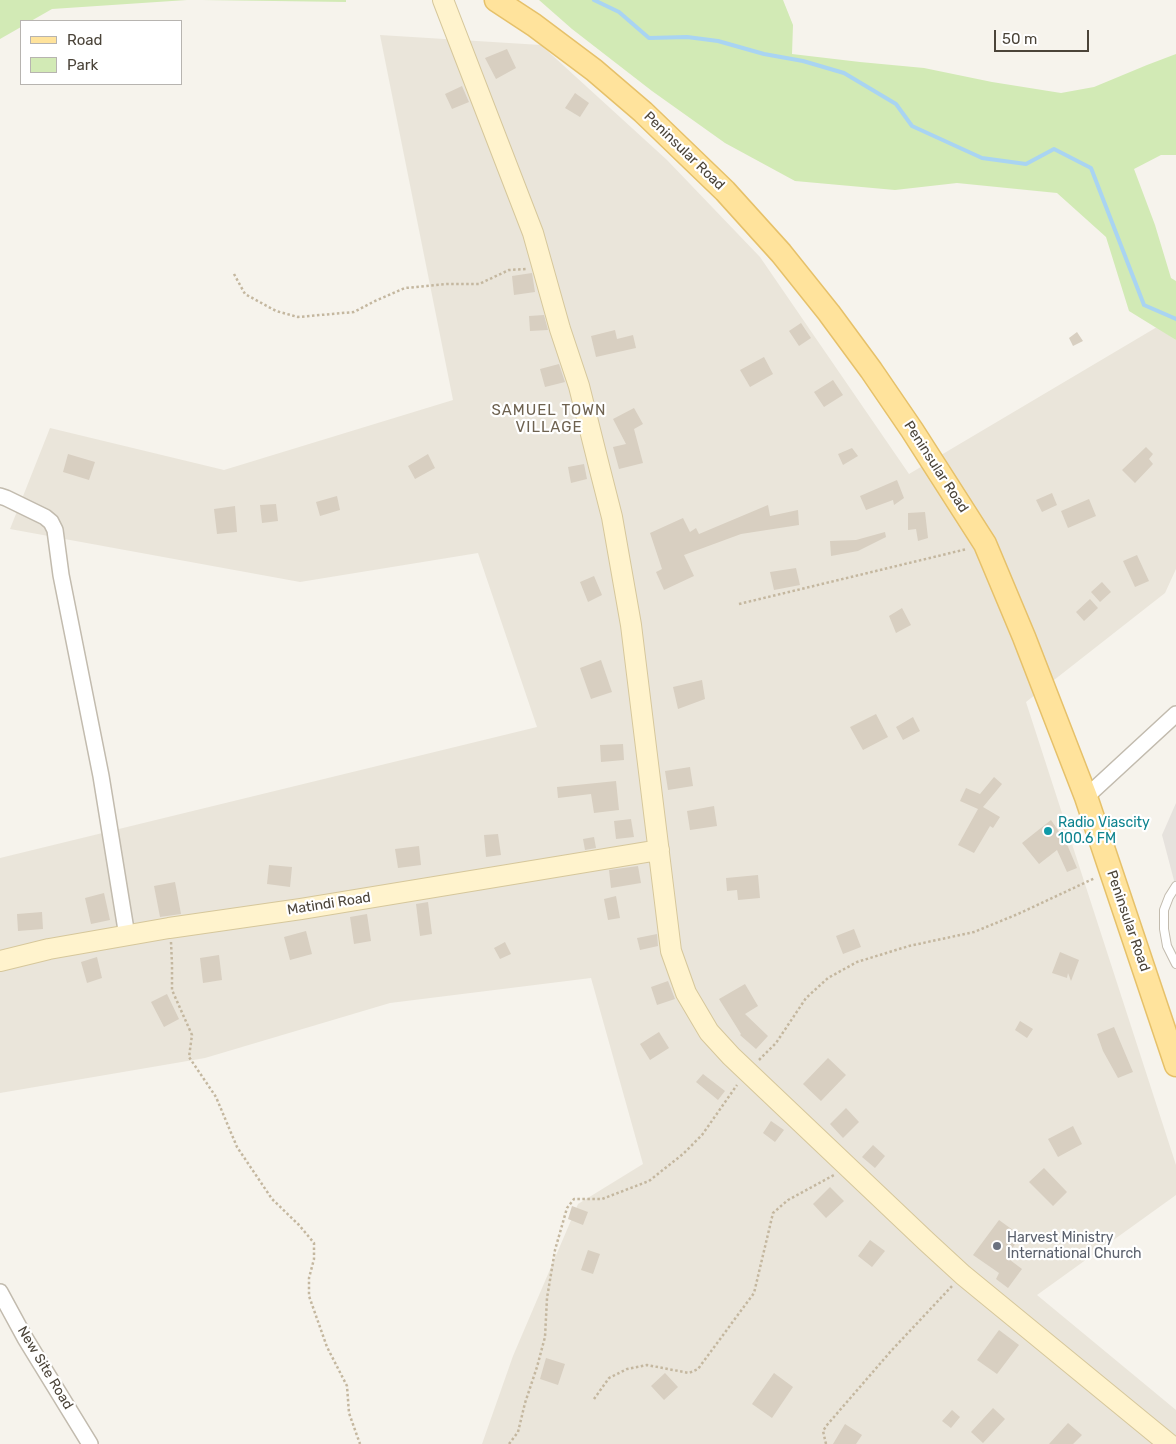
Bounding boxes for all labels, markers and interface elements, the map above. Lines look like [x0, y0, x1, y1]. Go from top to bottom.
legend [20, 20, 182, 85]
scale bar [996, 20, 1091, 52]
text: 50 m [1002, 30, 1037, 48]
text: Road [67, 31, 103, 49]
text: Park [67, 56, 98, 74]
street label: Peninsular Road [640, 108, 728, 194]
district label: SAMUEL TOWN VILLAGE [490, 402, 608, 437]
street label: Peninsular Road [900, 418, 972, 516]
place label: Radio Viascity 100.6 FM [1058, 815, 1150, 848]
marker: Radio Viascity 100.6 FM [1042, 825, 1054, 837]
street label: Peninsular Road [1103, 868, 1153, 974]
street label: Matindi Road [286, 889, 372, 919]
place label: Harvest Ministry International Church [1007, 1230, 1142, 1262]
marker: Harvest Ministry International Church [991, 1240, 1003, 1252]
street label: New Site Road [14, 1323, 76, 1413]

